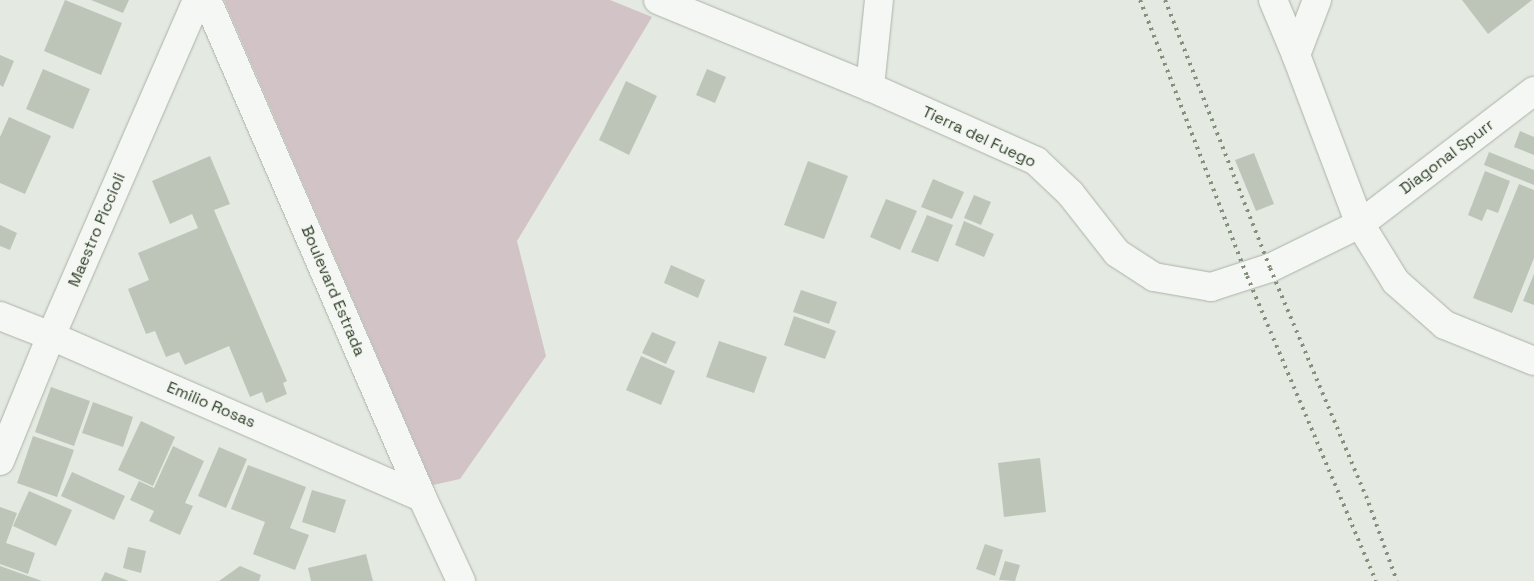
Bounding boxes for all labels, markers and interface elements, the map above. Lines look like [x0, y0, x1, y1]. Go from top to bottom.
street label: Tierra del Fuego [919, 102, 1039, 172]
street label: Diagonal Spurr [1396, 115, 1498, 199]
street label: Maestro Piccioli [64, 170, 130, 290]
street label: Boulevard Estrada [297, 223, 369, 359]
street label: Emilio Rosas [164, 378, 258, 432]

